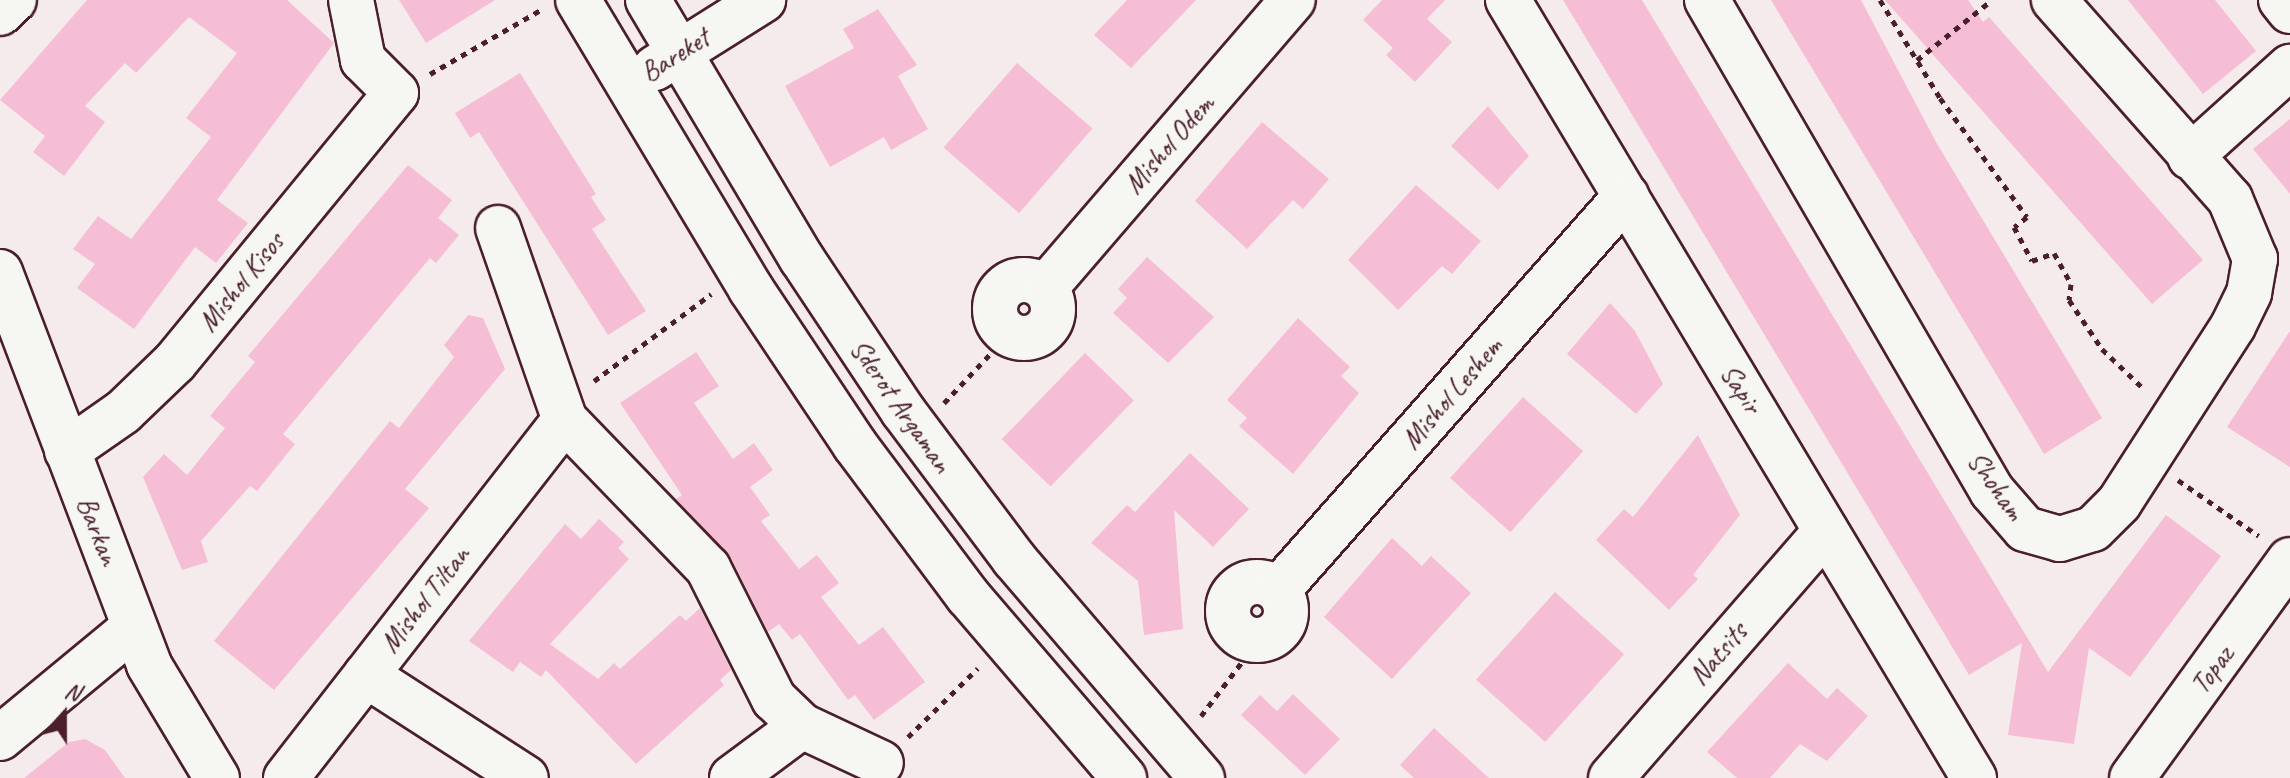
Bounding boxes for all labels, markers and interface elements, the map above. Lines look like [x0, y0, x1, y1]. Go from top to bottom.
street label: Bareket [634, 21, 716, 89]
street label: Mishol Odem [1117, 88, 1221, 200]
street label: Mishol Kisos [191, 226, 291, 338]
street label: Mishol Leshem [1394, 330, 1510, 456]
street label: Sderot Argaman [843, 333, 959, 479]
street label: Sapir [1713, 358, 1769, 420]
street label: Shoham [1960, 445, 2032, 527]
street label: Barkan [70, 492, 126, 570]
street label: Mishol Tiltan [373, 539, 477, 659]
street label: Natsits [1682, 616, 1754, 692]
street label: Topaz [2183, 640, 2241, 700]
north arrow [24, 674, 104, 754]
text: N [61, 676, 84, 707]

